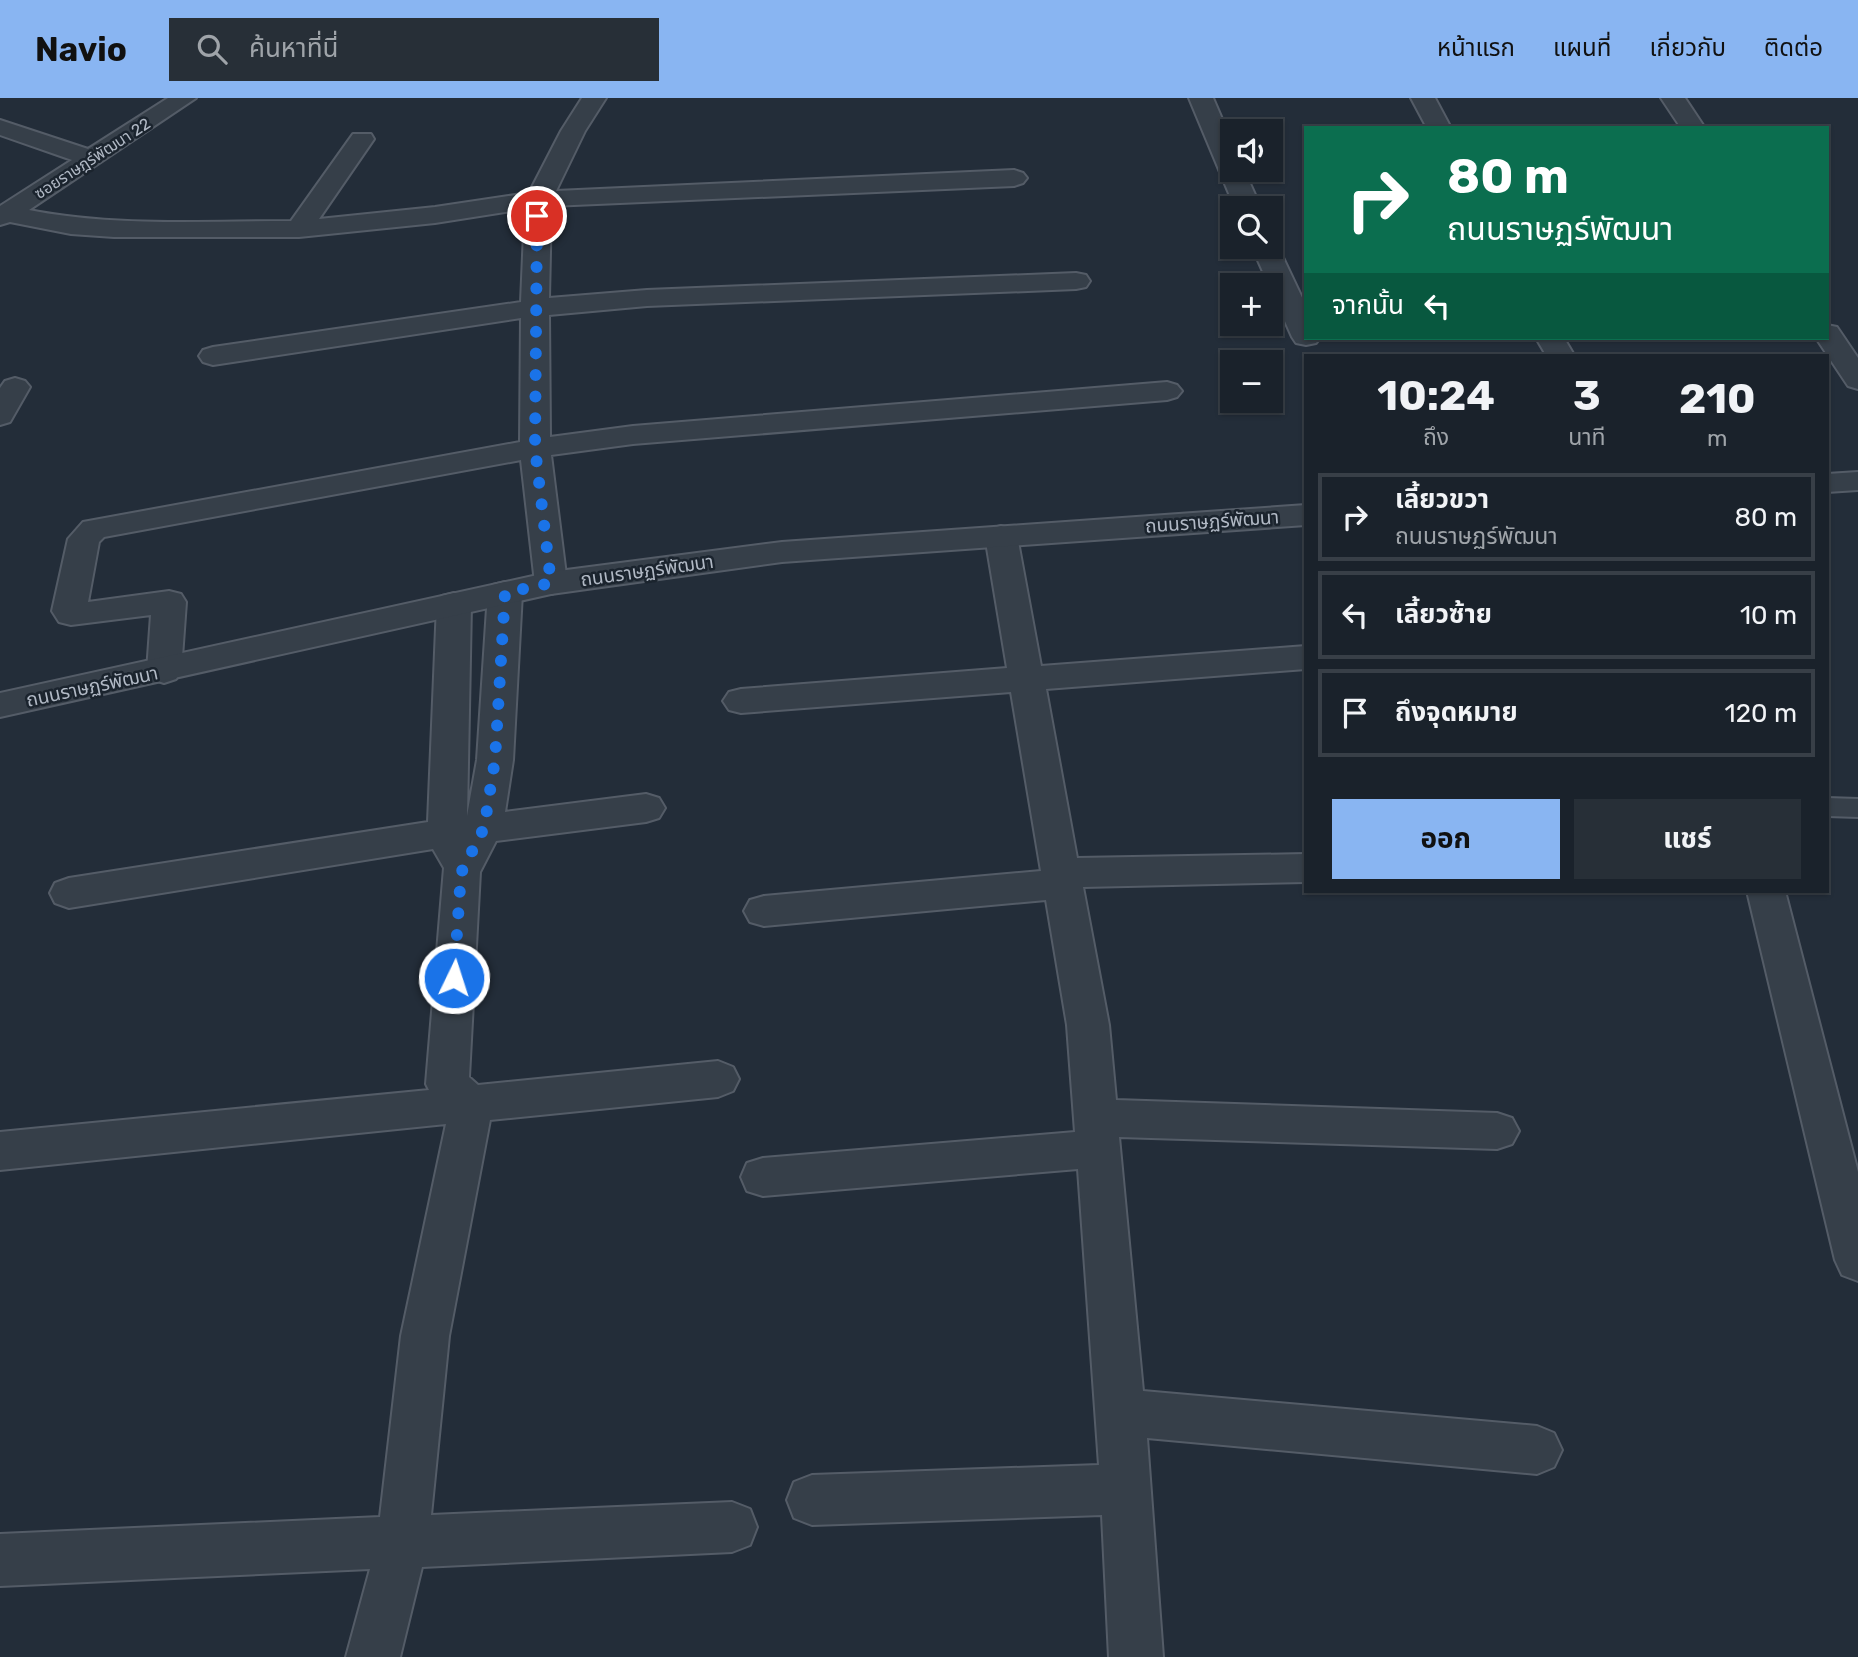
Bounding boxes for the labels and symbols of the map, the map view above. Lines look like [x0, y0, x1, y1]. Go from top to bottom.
street label: ซอยราษฎร์พัฒนา 22 [31, 114, 154, 203]
pin [507, 186, 567, 246]
street label: ถนนราษฏร์พัฒนา [1144, 505, 1280, 538]
street label: ถนนราษฏร์พัฒนา [579, 550, 715, 591]
street label: ถนนราษฏร์พัฒนา [24, 661, 160, 712]
position arrow [417, 941, 491, 1015]

